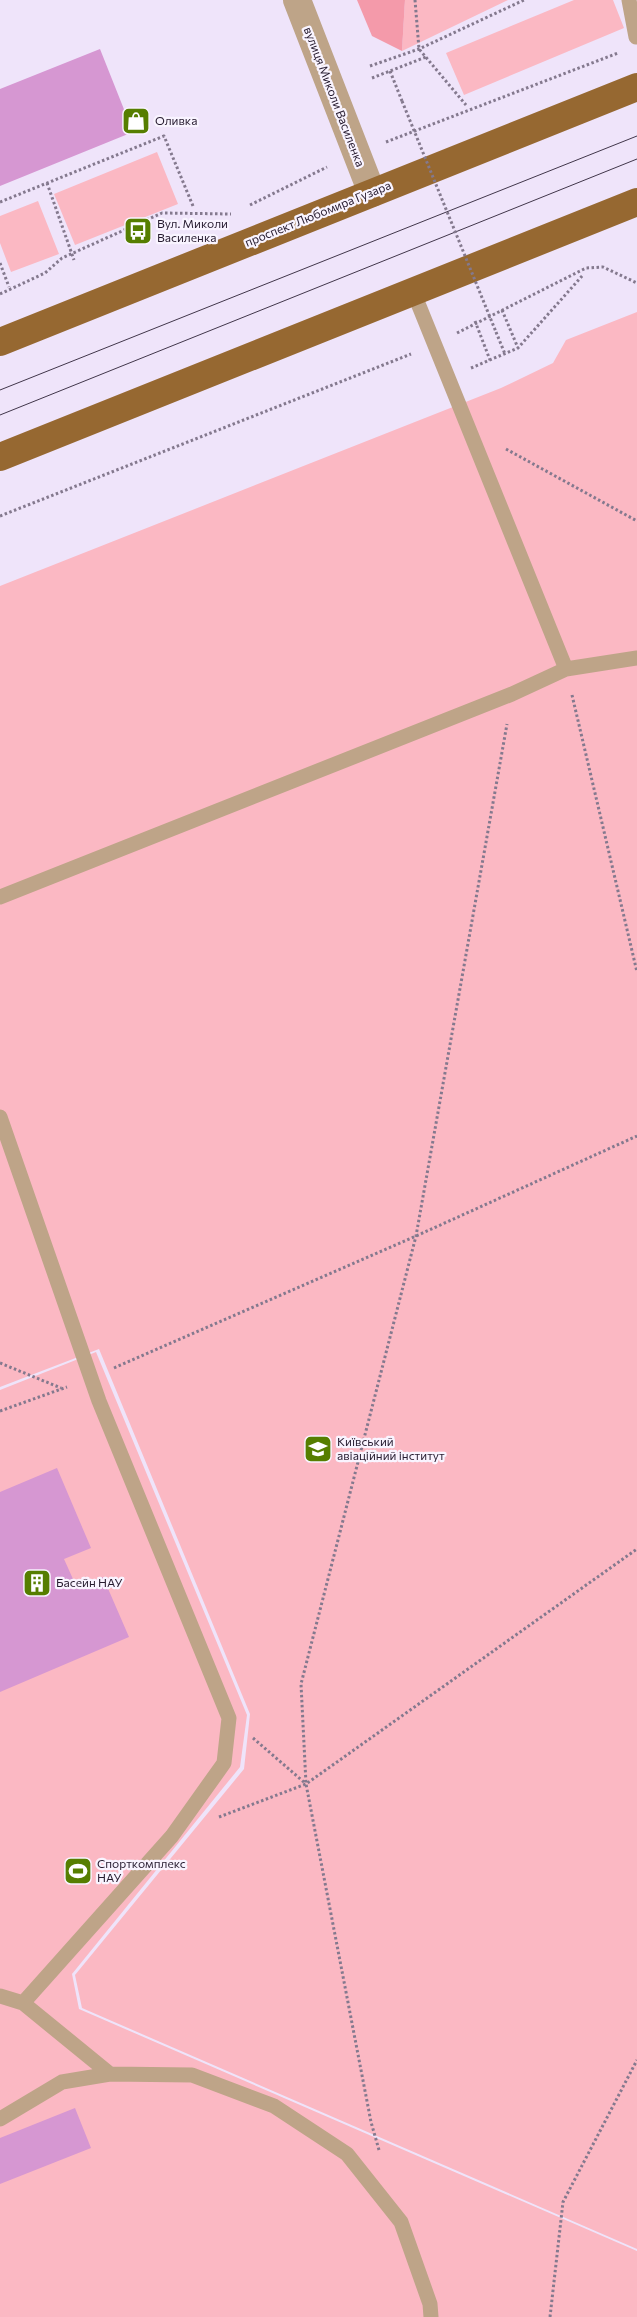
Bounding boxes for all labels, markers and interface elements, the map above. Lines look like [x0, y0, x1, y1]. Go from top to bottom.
street label: вулиця Миколи Василенка [302, 25, 368, 169]
shop icon: Оливка [121, 106, 151, 136]
place label: Оливка [155, 113, 197, 127]
street label: проспект Любомира Гузара [243, 177, 393, 249]
bus stop icon: Вул. Миколи Василенка [123, 216, 153, 246]
place label: Вул. Миколи Василенка [157, 216, 228, 244]
school or university icon: Київський авіаційний інститут [303, 1434, 333, 1464]
place label: Київський авіаційний інститут [337, 1434, 445, 1462]
building icon: Басейн НАУ [22, 1568, 52, 1598]
place label: Басейн НАУ [56, 1575, 123, 1589]
sports icon: Спорткомплекс НАУ [63, 1856, 93, 1886]
place label: Спорткомплекс НАУ [97, 1856, 186, 1884]

